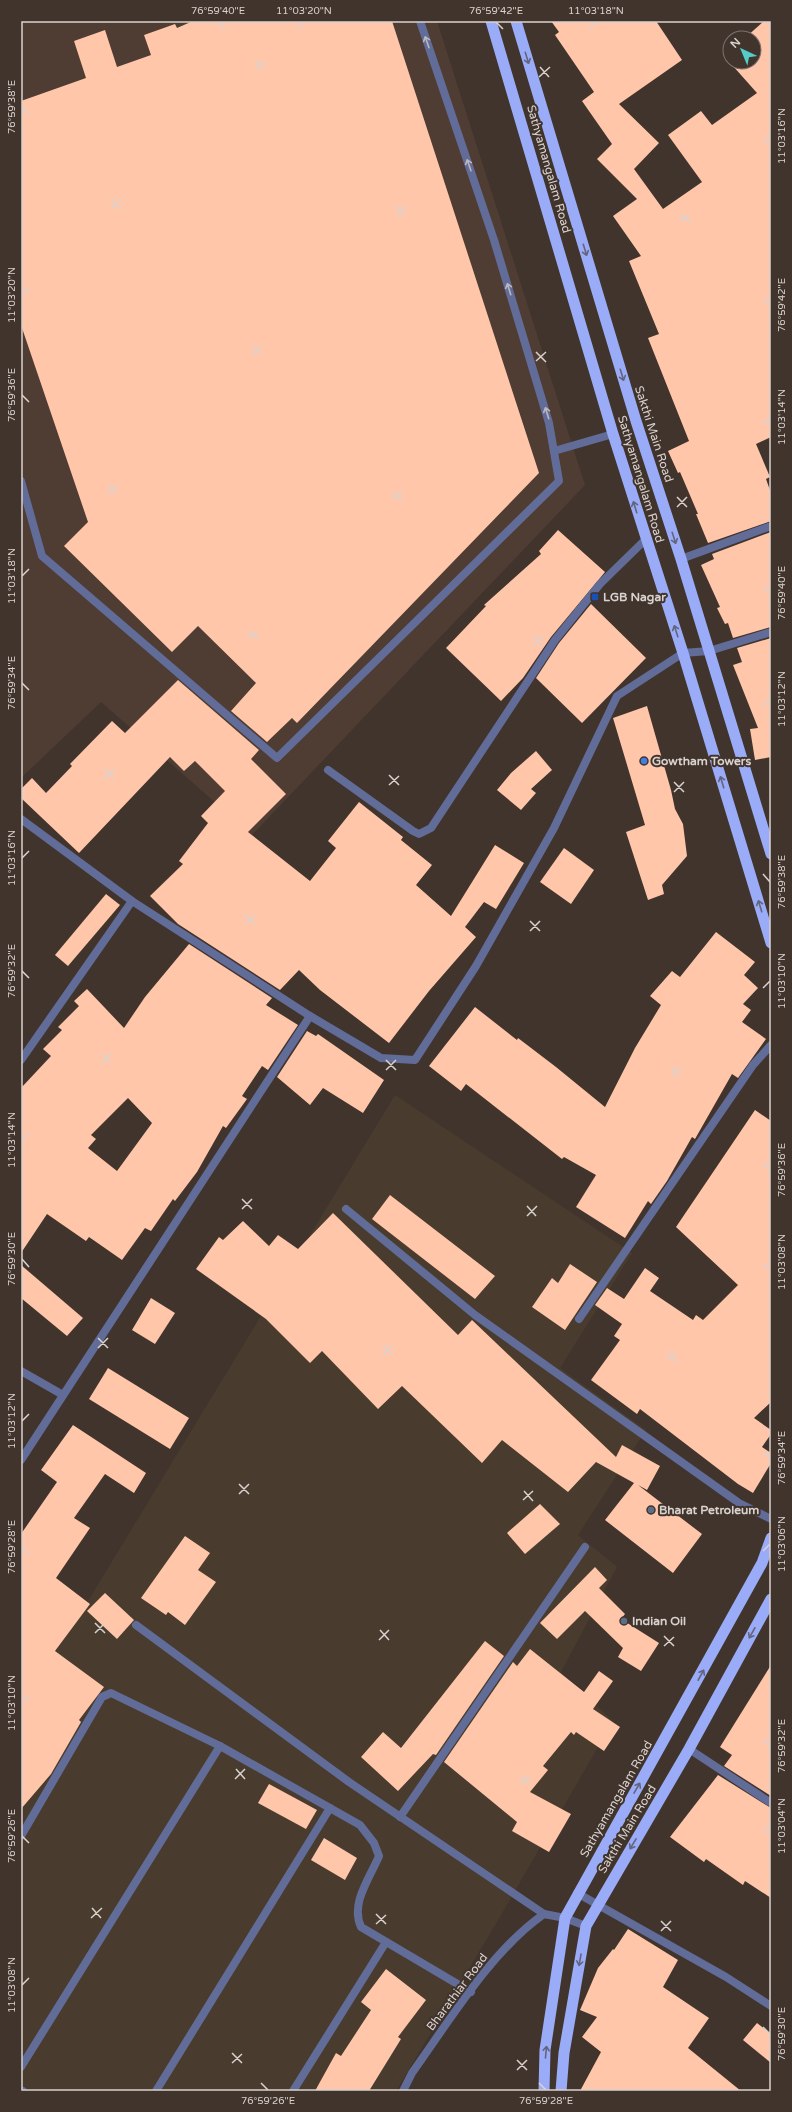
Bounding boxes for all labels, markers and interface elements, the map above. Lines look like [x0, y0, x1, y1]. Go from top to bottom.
text: 76°59'40"E [191, 5, 245, 17]
text: 11°03'20"N [276, 5, 332, 17]
text: 76°59'42"E [469, 5, 523, 17]
text: 11°03'18"N [568, 5, 624, 17]
north arrow [722, 30, 762, 70]
text: N [728, 35, 743, 51]
one-way arrow [423, 36, 430, 49]
one-way arrow [524, 52, 531, 65]
text: 76°59'38"E [6, 80, 18, 134]
street label: Sathyamangalam Road [524, 103, 574, 235]
text: 11°03'16"N [776, 108, 788, 164]
one-way arrow [465, 159, 472, 172]
one-way arrow [582, 243, 589, 256]
text: 11°03'20"N [6, 267, 18, 323]
text: 76°59'42"E [776, 278, 788, 332]
one-way arrow [505, 283, 512, 296]
text: 76°59'36"E [6, 368, 18, 422]
one-way arrow [619, 368, 626, 381]
street label: Sakthi Main Road [632, 384, 676, 484]
text: 11°03'14"N [776, 389, 788, 445]
one-way arrow [543, 407, 550, 420]
street label: Sathyamangalam Road [615, 414, 667, 544]
one-way arrow [631, 501, 638, 514]
one-way arrow [671, 532, 678, 545]
text: 11°03'18"N [6, 548, 18, 604]
text: 76°59'40"E [776, 566, 788, 620]
place label: LGB Nagar [603, 590, 666, 605]
marker: LGB Nagar [590, 592, 600, 602]
one-way arrow [671, 625, 679, 637]
text: 76°59'34"E [6, 656, 18, 710]
text: 11°03'12"N [776, 671, 788, 727]
place label: Gowtham Towers [652, 754, 751, 768]
marker: Gowtham Towers [639, 756, 649, 766]
one-way arrow [718, 775, 725, 788]
text: 11°03'16"N [6, 830, 18, 886]
text: 76°59'38"E [776, 855, 788, 909]
one-way arrow [756, 900, 763, 913]
text: 76°59'32"E [6, 944, 18, 998]
text: 11°03'10"N [776, 953, 788, 1009]
text: 11°03'14"N [6, 1112, 18, 1168]
text: 76°59'36"E [776, 1143, 788, 1197]
text: 76°59'30"E [6, 1232, 18, 1286]
text: 11°03'08"N [776, 1234, 788, 1290]
text: 11°03'12"N [6, 1393, 18, 1449]
text: 76°59'34"E [776, 1431, 788, 1485]
place label: Bharat Petroleum [659, 1503, 759, 1517]
marker: Bharat Petroleum [646, 1505, 656, 1515]
text: 11°03'06"N [776, 1516, 788, 1572]
text: 76°59'28"E [6, 1520, 18, 1574]
place label: Indian Oil [632, 1614, 686, 1628]
marker: Indian Oil [619, 1616, 629, 1626]
one-way arrow [748, 1627, 756, 1639]
one-way arrow [697, 1669, 705, 1681]
text: 11°03'10"N [6, 1675, 18, 1731]
text: 76°59'32"E [776, 1719, 788, 1773]
street label: Sathyamangalam Road [577, 1738, 655, 1860]
street label: Sakthi Main Road [595, 1782, 659, 1876]
one-way arrow [634, 1782, 642, 1794]
text: 11°03'04"N [776, 1798, 788, 1854]
text: 76°59'26"E [6, 1809, 18, 1863]
one-way arrow [629, 1838, 637, 1850]
street label: Bharathiar Road [423, 1951, 491, 2033]
one-way arrow [575, 1953, 583, 1966]
text: 11°03'08"N [6, 1957, 18, 2013]
text: 76°59'30"E [776, 2007, 788, 2061]
one-way arrow [542, 2046, 549, 2059]
text: 76°59'26"E [241, 2095, 295, 2107]
text: 76°59'28"E [519, 2095, 573, 2107]

